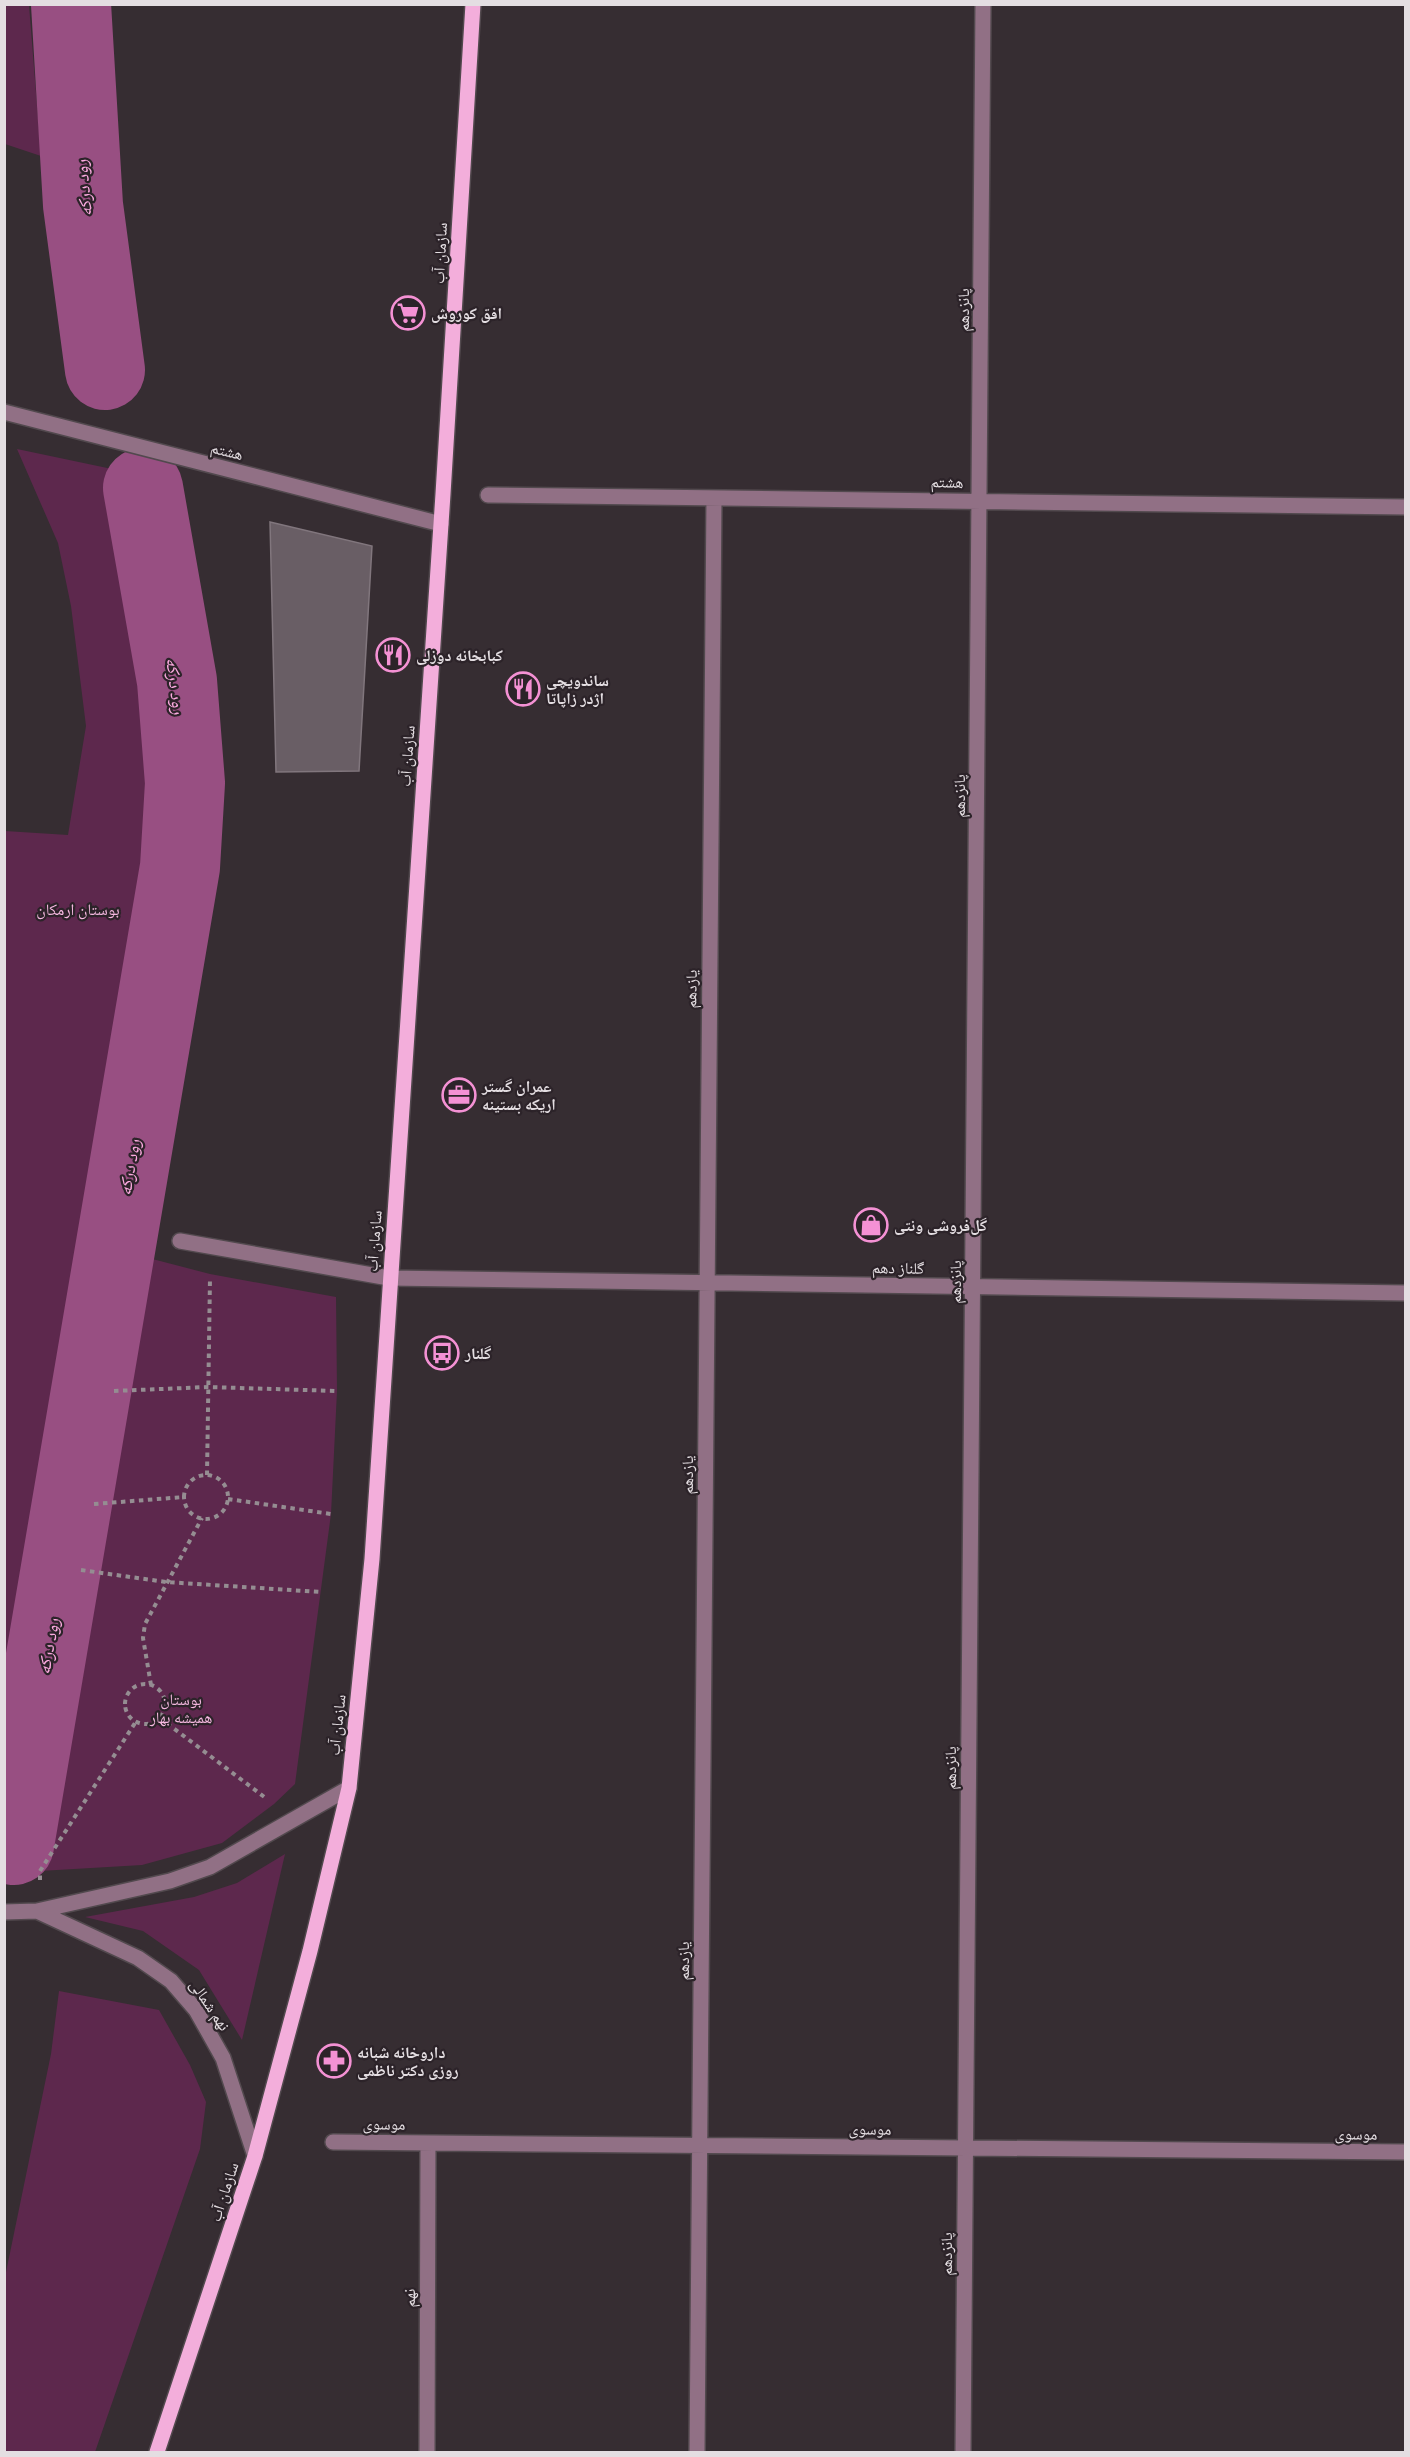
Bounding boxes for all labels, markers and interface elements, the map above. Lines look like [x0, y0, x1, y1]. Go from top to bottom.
water label: رود درکه [70, 159, 96, 217]
street label: سازمان آب [429, 222, 452, 284]
street label: پانزدهم [954, 288, 974, 332]
supermarket icon: افق کوروش [390, 295, 426, 331]
place label: افق کوروش [431, 304, 502, 323]
street label: هشتم [208, 438, 245, 465]
street label: هشتم [930, 472, 964, 493]
restaurant icon: کبابخانه دوزلی [375, 637, 411, 673]
place label: کبابخانه دوزلی [416, 646, 503, 665]
water label: رود درکه [162, 656, 190, 716]
restaurant icon: ساندویچی اژدر زاپاتا [505, 671, 541, 707]
place label: ساندویچی اژدر زاپاتا [546, 671, 609, 708]
street label: سازمان آب [395, 725, 420, 787]
street label: پانزدهم [950, 774, 970, 818]
park label: بوستان ارمکان [36, 900, 120, 920]
street label: یازدهم [681, 969, 702, 1009]
office icon: عمران گستر اریکه بستینه [441, 1077, 477, 1113]
place label: عمران گستر اریکه بستینه [481, 1077, 556, 1114]
water label: رود درکه [114, 1137, 144, 1197]
shop icon: گل‌فروشی ونتی [853, 1207, 889, 1243]
street label: سازمان آب [362, 1210, 387, 1272]
place label: گل‌فروشی ونتی [894, 1216, 987, 1235]
street label: گلناز دهم [872, 1258, 925, 1279]
street label: پانزدهم [946, 1260, 966, 1304]
bus stop icon: گلنار [424, 1335, 460, 1371]
place label: گلنار [464, 1344, 491, 1363]
street label: یازدهم [678, 1456, 698, 1494]
water label: رود درکه [33, 1616, 63, 1676]
park label: بوستان همیشه بهار [149, 1690, 212, 1727]
street label: سازمان آب [324, 1694, 351, 1757]
street label: پانزدهم [941, 1746, 961, 1790]
street label: یازدهم [674, 1942, 694, 1980]
street label: نهم شمالی [185, 1976, 234, 2035]
pharmacy icon: داروخانه شبانه روزی دکتر ناظمی [316, 2043, 352, 2079]
place label: داروخانه شبانه روزی دکتر ناظمی [357, 2043, 458, 2080]
street label: موسوی [362, 2114, 406, 2135]
street label: موسوی [848, 2119, 892, 2140]
street label: موسوی [1334, 2124, 1378, 2145]
street label: سازمان آب [205, 2160, 243, 2224]
street label: پانزدهم [937, 2232, 957, 2276]
street label: نهم [400, 2289, 420, 2307]

